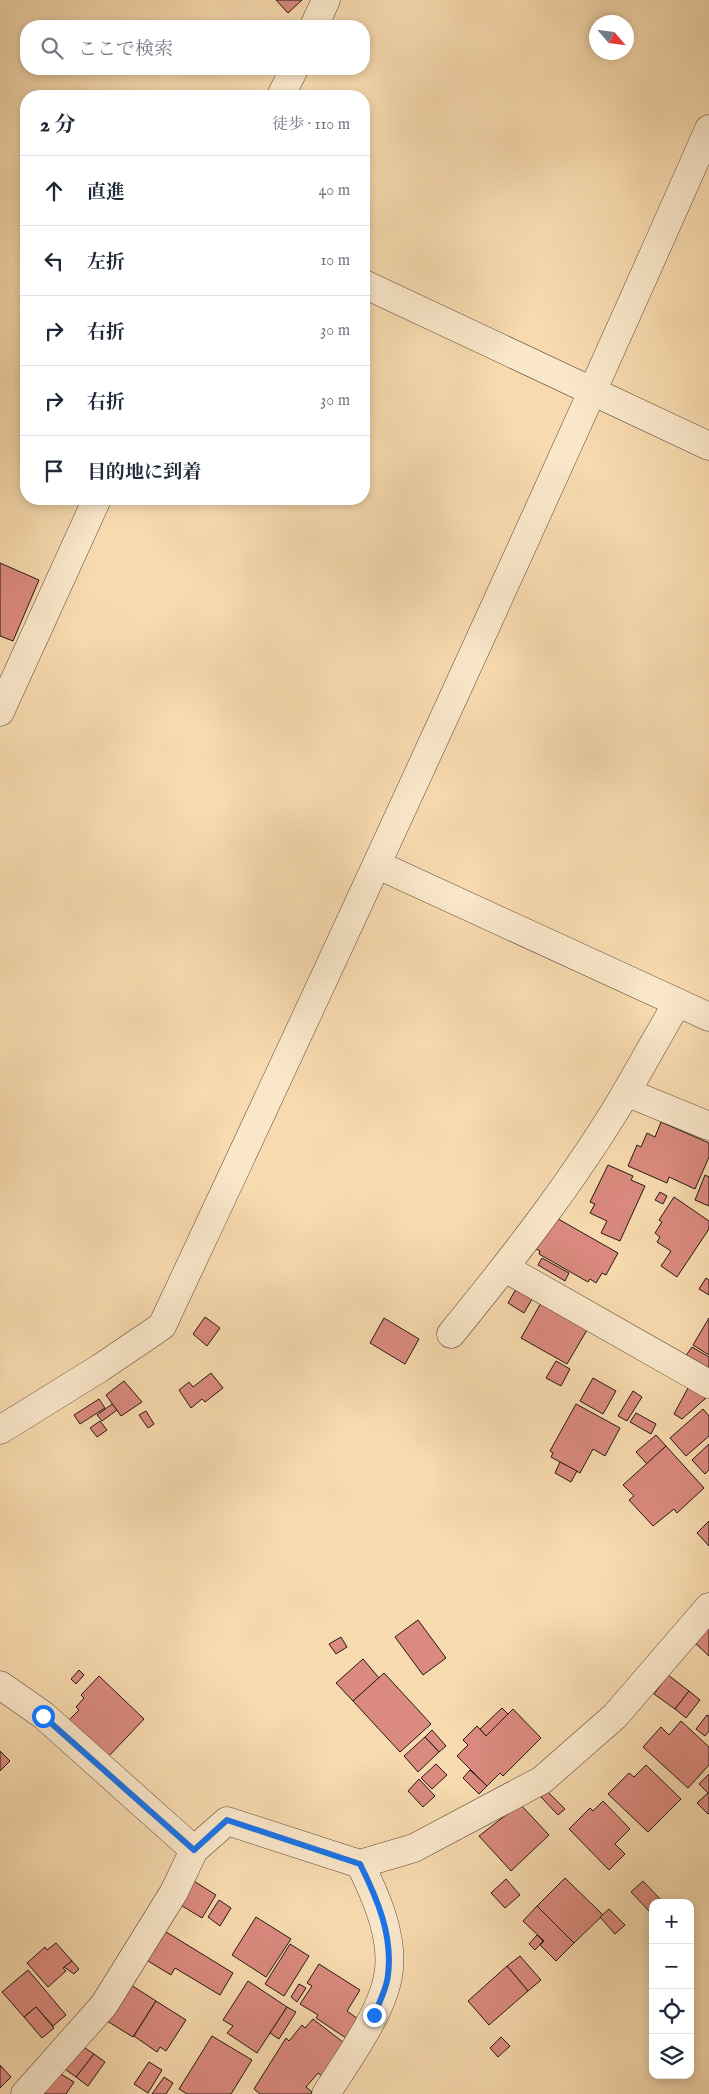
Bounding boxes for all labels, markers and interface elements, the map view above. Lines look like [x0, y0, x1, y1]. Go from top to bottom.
north arrow [589, 15, 634, 60]
search box [20, 20, 370, 75]
icon: search [38, 34, 66, 62]
text: ここで検索 [78, 38, 173, 62]
text: 2 分 [40, 112, 75, 139]
text: 徒歩 · 110 m [272, 115, 350, 135]
icon: ahead [40, 177, 68, 205]
text: 直進 [87, 181, 125, 205]
text: 40 m [318, 181, 350, 201]
icon: left [40, 247, 68, 275]
text: 左折 [87, 251, 125, 275]
text: 10 m [320, 251, 350, 271]
icon: right [40, 317, 68, 345]
text: 右折 [87, 321, 125, 345]
text: 30 m [320, 321, 350, 341]
icon: right [40, 387, 68, 415]
text: 右折 [87, 391, 125, 415]
text: 30 m [320, 391, 350, 411]
icon: arrive [40, 457, 68, 485]
text: 目的地に到着 [87, 461, 201, 485]
route start [32, 1705, 55, 1728]
map controls [649, 1899, 694, 2079]
button: + [649, 1899, 694, 1944]
button: − [649, 1944, 694, 1989]
button: locate [649, 1989, 694, 2034]
route end [363, 2004, 386, 2027]
button: layers [649, 2034, 694, 2079]

